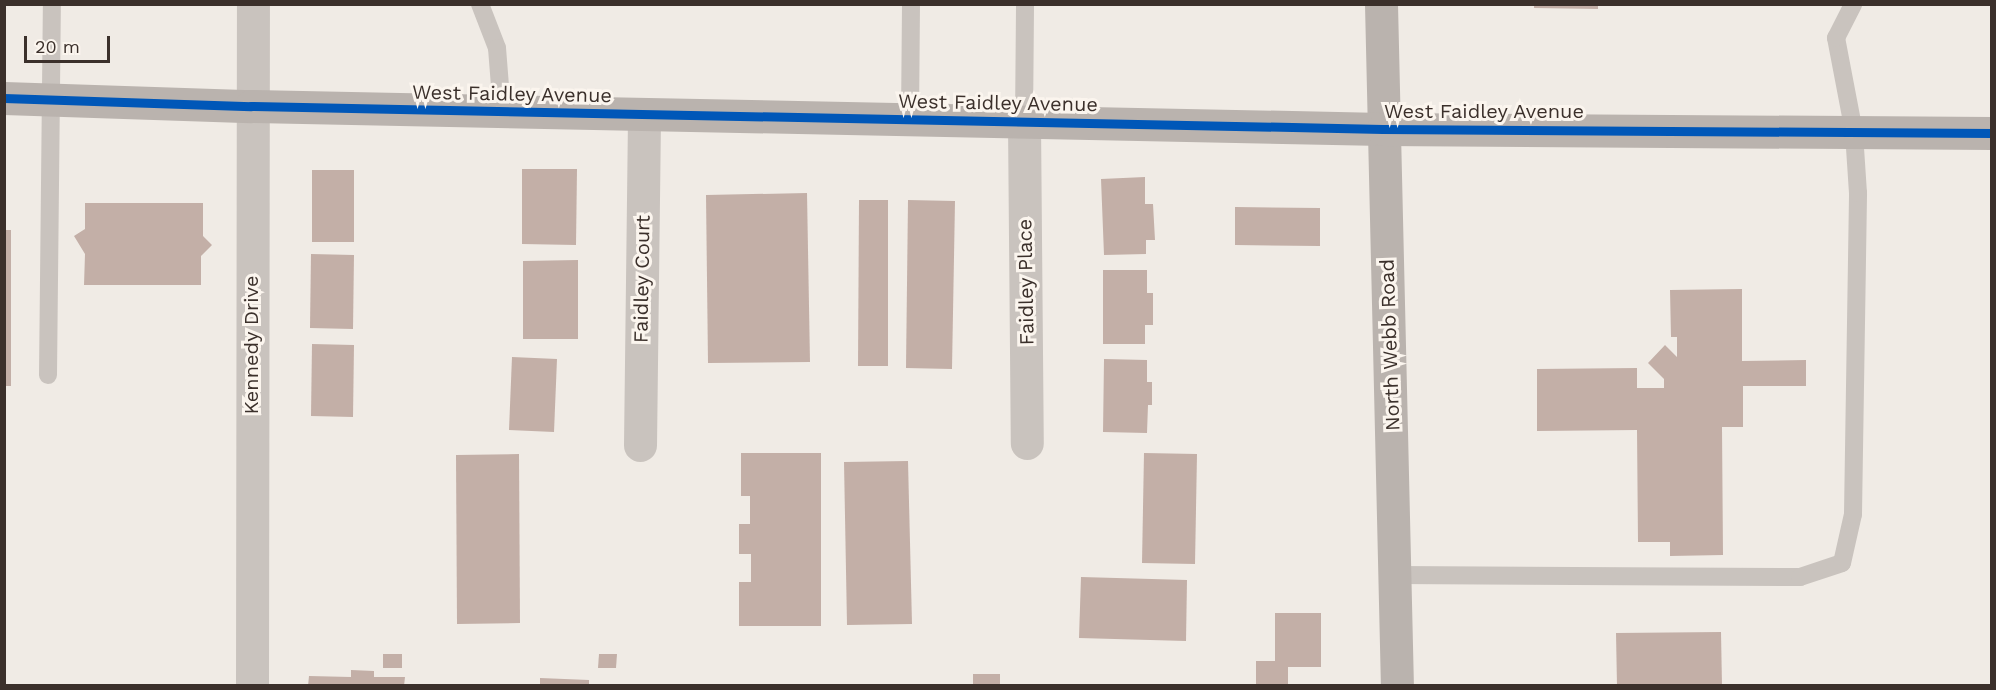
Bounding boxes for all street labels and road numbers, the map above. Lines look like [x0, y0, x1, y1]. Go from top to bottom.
street label: West Faidley Avenue [411, 80, 613, 108]
street label: West Faidley Avenue [897, 89, 1099, 117]
street label: West Faidley Avenue [1383, 99, 1585, 123]
street label: Faidley Court [629, 214, 655, 344]
street label: Faidley Place [1013, 218, 1039, 346]
street label: North Webb Road [1375, 258, 1405, 432]
street label: Kennedy Drive [239, 275, 263, 415]

